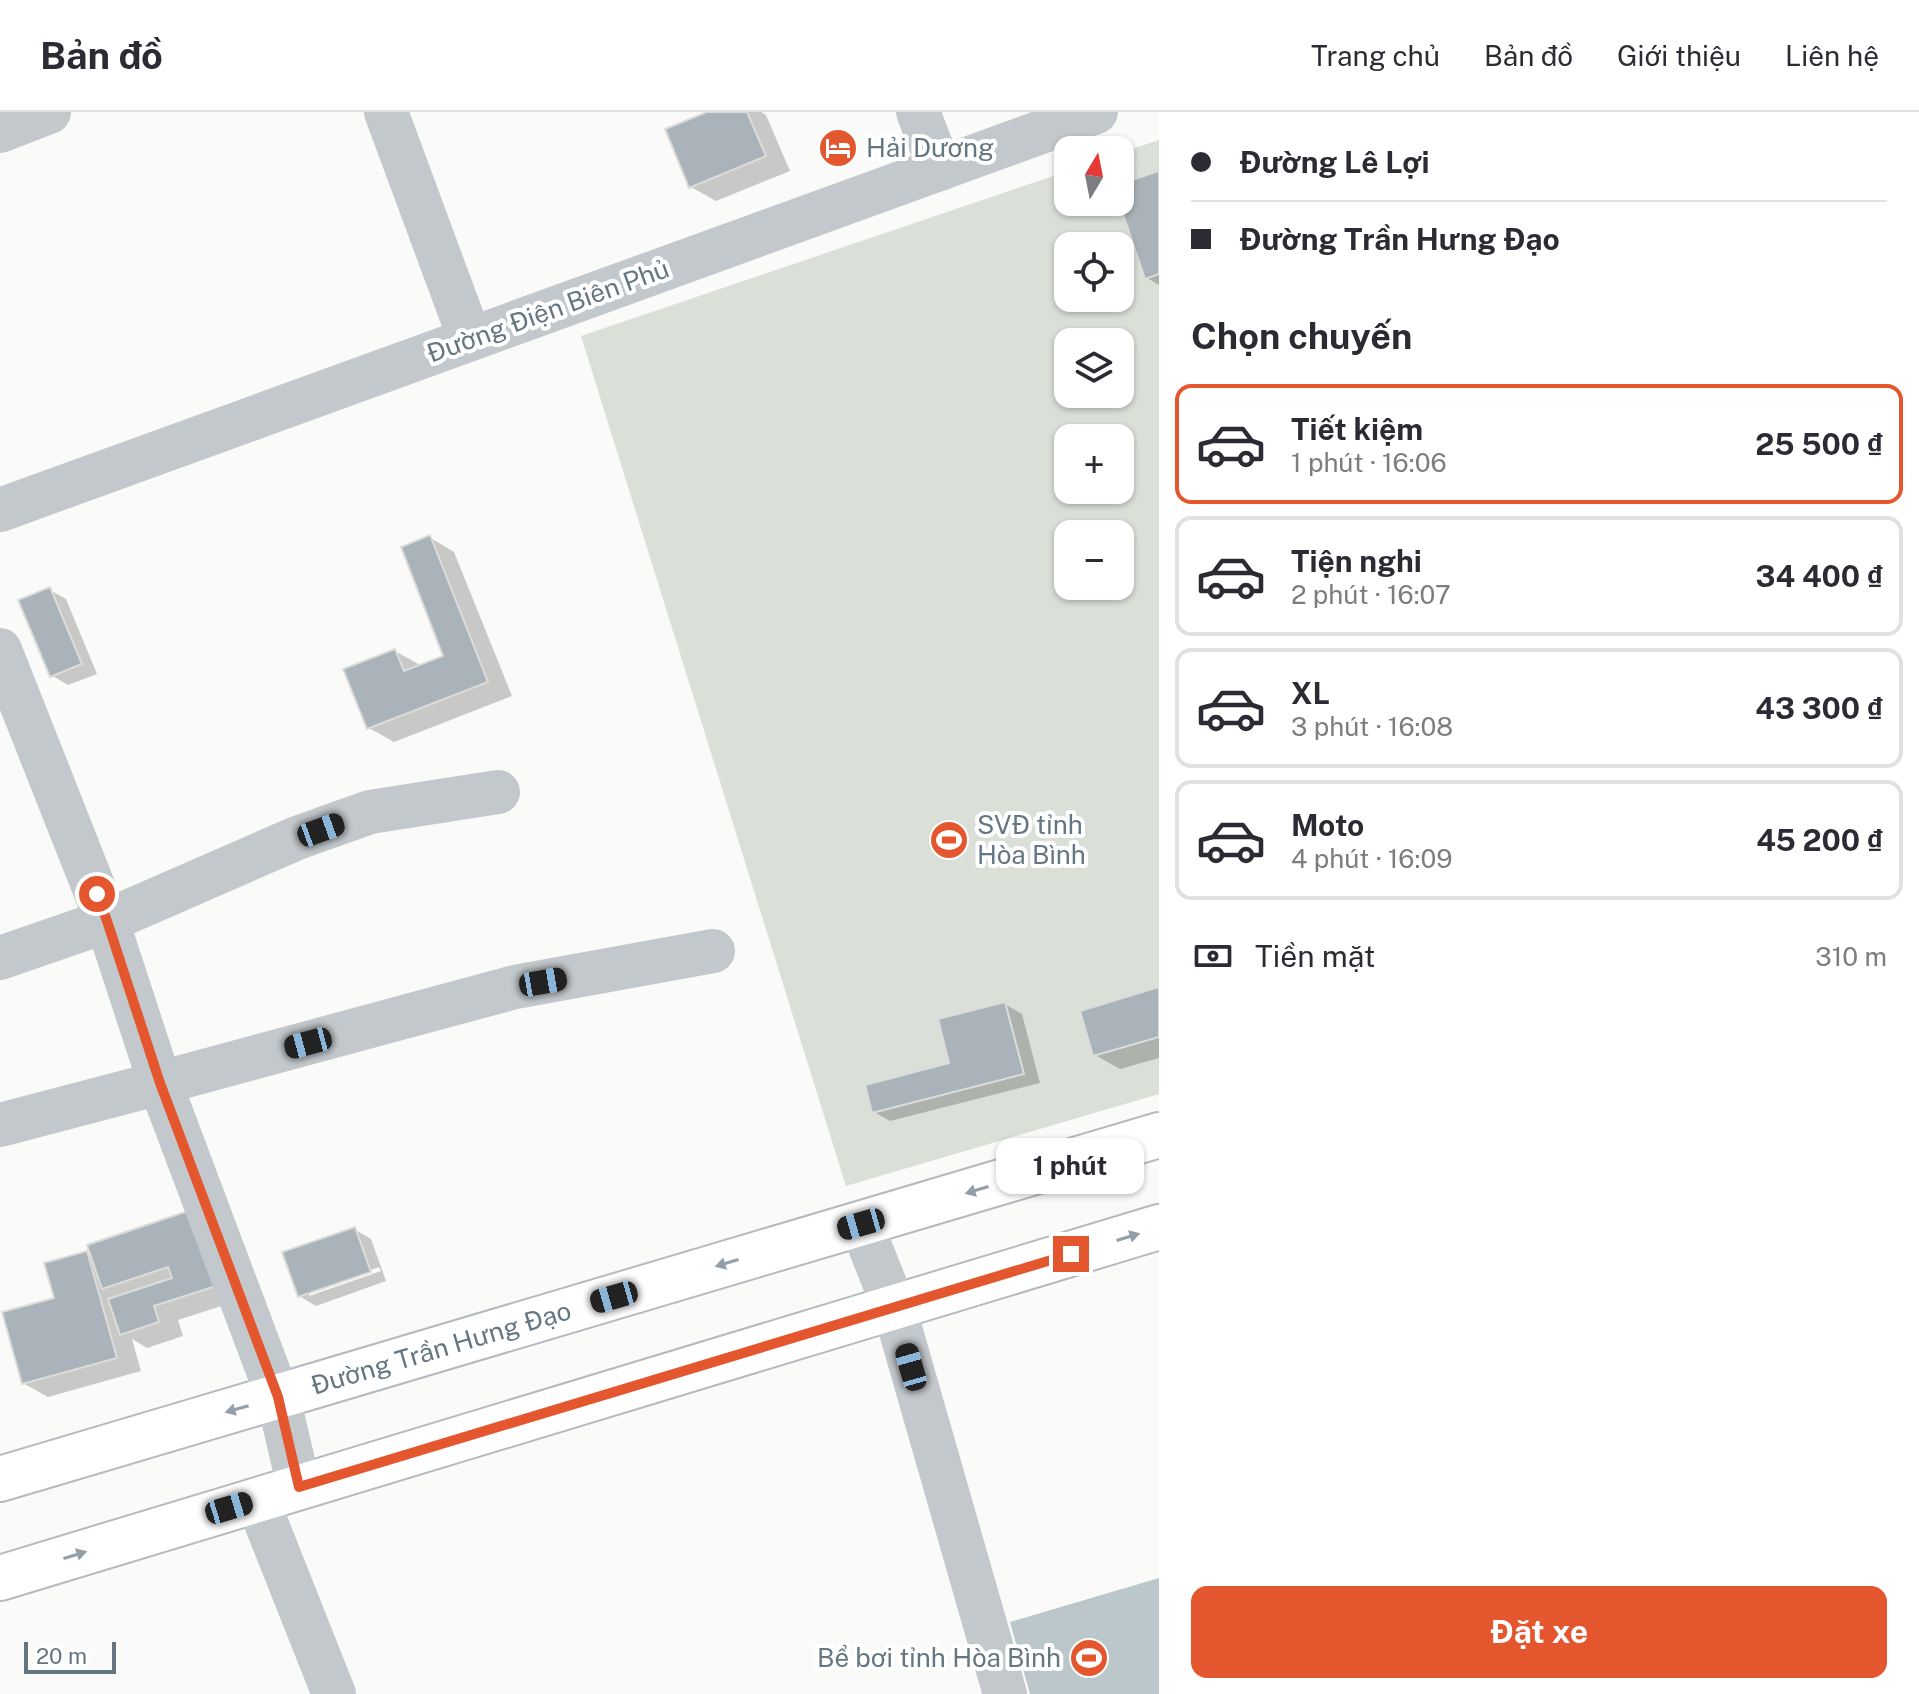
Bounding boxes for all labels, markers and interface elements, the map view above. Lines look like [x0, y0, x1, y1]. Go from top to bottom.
text: Bản đồ [40, 33, 163, 78]
text: Trang chủ [1311, 39, 1440, 72]
text: Bản đồ [1484, 39, 1573, 72]
text: Giới thiệu [1617, 39, 1741, 72]
text: Liên hệ [1785, 39, 1879, 72]
hotel icon: Hải Dương [817, 127, 859, 169]
place label: Hải Dương [866, 132, 994, 163]
north arrow [1054, 136, 1134, 216]
map controls [1054, 136, 1134, 600]
text: Đường Lê Lợi [1239, 144, 1429, 180]
text: Đường Trần Hưng Đạo [1239, 221, 1560, 257]
button: locate [1054, 232, 1134, 312]
street label: Đường Điện Biên Phủ [423, 252, 673, 369]
text: Chọn chuyến [1191, 315, 1412, 357]
button: layers [1054, 328, 1134, 408]
icon: car [1195, 408, 1267, 480]
text: Tiết kiệm [1291, 411, 1423, 447]
button: + [1054, 424, 1134, 504]
text: 25 500 ₫ [1755, 426, 1883, 462]
text: 1 phút · 16:06 [1291, 447, 1447, 478]
button: − [1054, 520, 1134, 600]
icon: car [1195, 540, 1267, 612]
text: Tiện nghi [1291, 543, 1422, 579]
text: 34 400 ₫ [1756, 558, 1883, 594]
text: 2 phút · 16:07 [1291, 579, 1451, 610]
icon: car [1195, 672, 1267, 744]
text: XL [1291, 675, 1330, 711]
text: 43 300 ₫ [1755, 690, 1883, 726]
text: 3 phút · 16:08 [1291, 711, 1453, 742]
icon: car [1195, 804, 1267, 876]
text: Moto [1291, 807, 1364, 843]
place label: SVĐ tỉnh Hòa Bình [977, 809, 1086, 870]
car [294, 811, 348, 849]
sports icon: SVĐ tỉnh Hòa Bình [928, 819, 970, 861]
text: 45 200 ₫ [1756, 822, 1883, 858]
text: 4 phút · 16:09 [1291, 843, 1452, 874]
route start [79, 876, 115, 912]
icon: cash [1191, 934, 1235, 978]
text: Tiền mặt [1255, 938, 1375, 974]
text: 310 m [1815, 941, 1887, 972]
car [517, 966, 569, 998]
car [282, 1025, 334, 1061]
callout: 1 phút [997, 1138, 1145, 1194]
text: 1 phút [1033, 1150, 1107, 1181]
one-way arrow [964, 1184, 988, 1197]
car [835, 1206, 887, 1242]
one-way arrow [1116, 1230, 1140, 1243]
route end [1053, 1236, 1089, 1272]
one-way arrow [715, 1257, 739, 1270]
car [588, 1279, 640, 1315]
street label: Đường Trần Hưng Đạo [307, 1294, 575, 1401]
car [893, 1341, 929, 1393]
one-way arrow [224, 1403, 248, 1416]
car [203, 1490, 255, 1526]
one-way arrow [63, 1548, 87, 1561]
button: Đặt xe [1191, 1586, 1887, 1678]
sports icon: Bể bơi tỉnh Hòa Bình [1068, 1637, 1110, 1679]
scale bar [24, 1638, 116, 1674]
place label: Bể bơi tỉnh Hòa Bình [817, 1642, 1061, 1673]
text: 20 m [36, 1643, 87, 1669]

